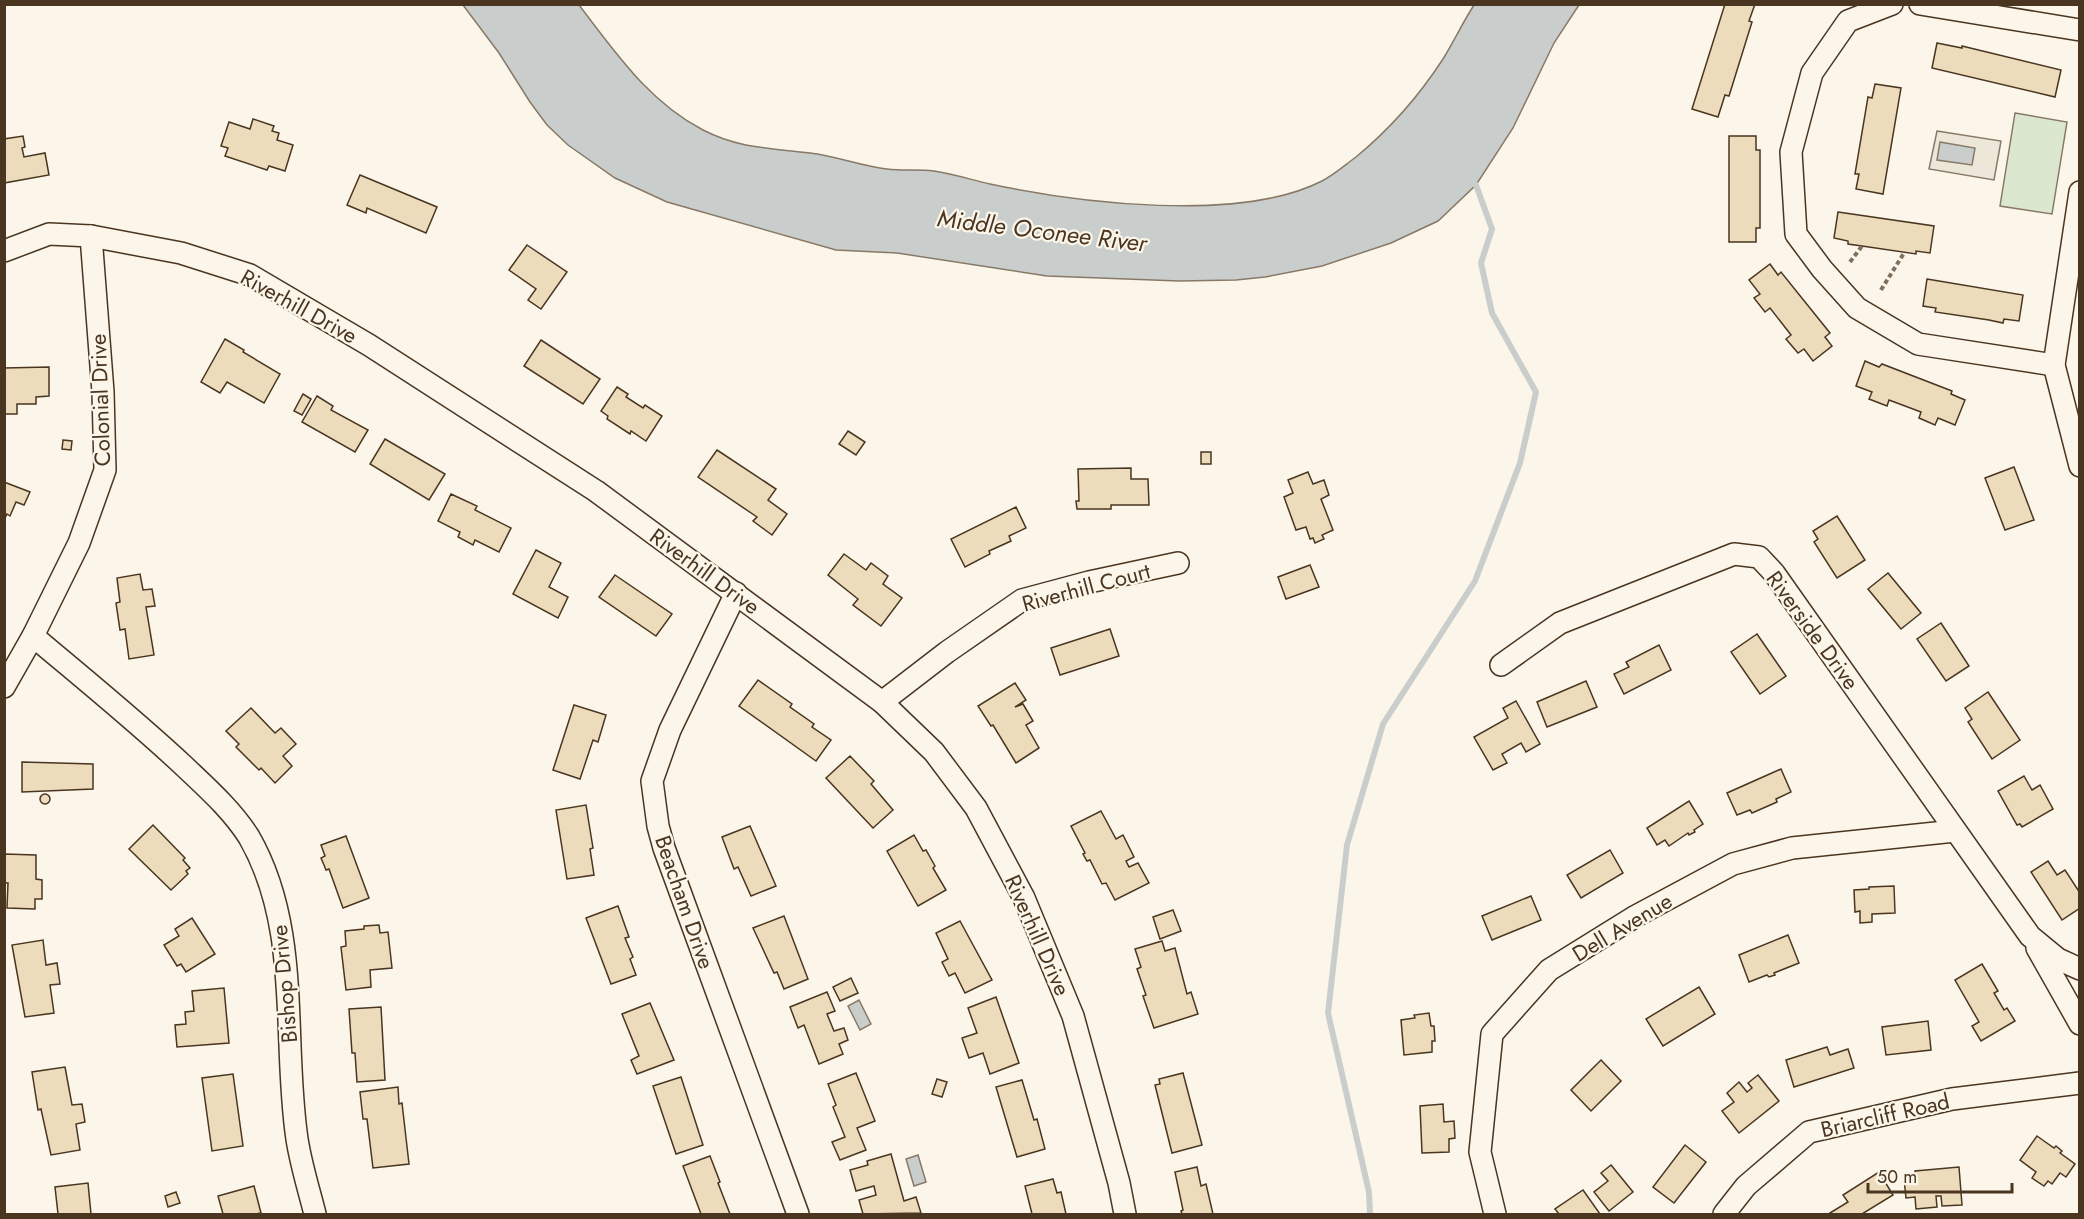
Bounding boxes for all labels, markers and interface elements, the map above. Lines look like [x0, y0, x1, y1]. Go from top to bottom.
water label: Middle Oconee River [935, 200, 1151, 261]
street label: Riverhill Drive [235, 261, 363, 351]
street label: Colonial Drive [82, 333, 118, 467]
street label: Riverhill Drive [643, 520, 767, 622]
street label: Riverhill Court [1018, 554, 1154, 620]
street label: Riverside Drive [1759, 564, 1867, 696]
street label: Beacham Drive [647, 831, 723, 973]
street label: Riverhill Drive [997, 869, 1079, 1001]
street label: Dell Avenue [1566, 885, 1678, 969]
street label: Bishop Drive [263, 924, 305, 1044]
street label: Briarcliff Road [1817, 1085, 1953, 1145]
scale bar [1868, 1156, 2012, 1194]
text: 50 m [1877, 1164, 1917, 1190]

